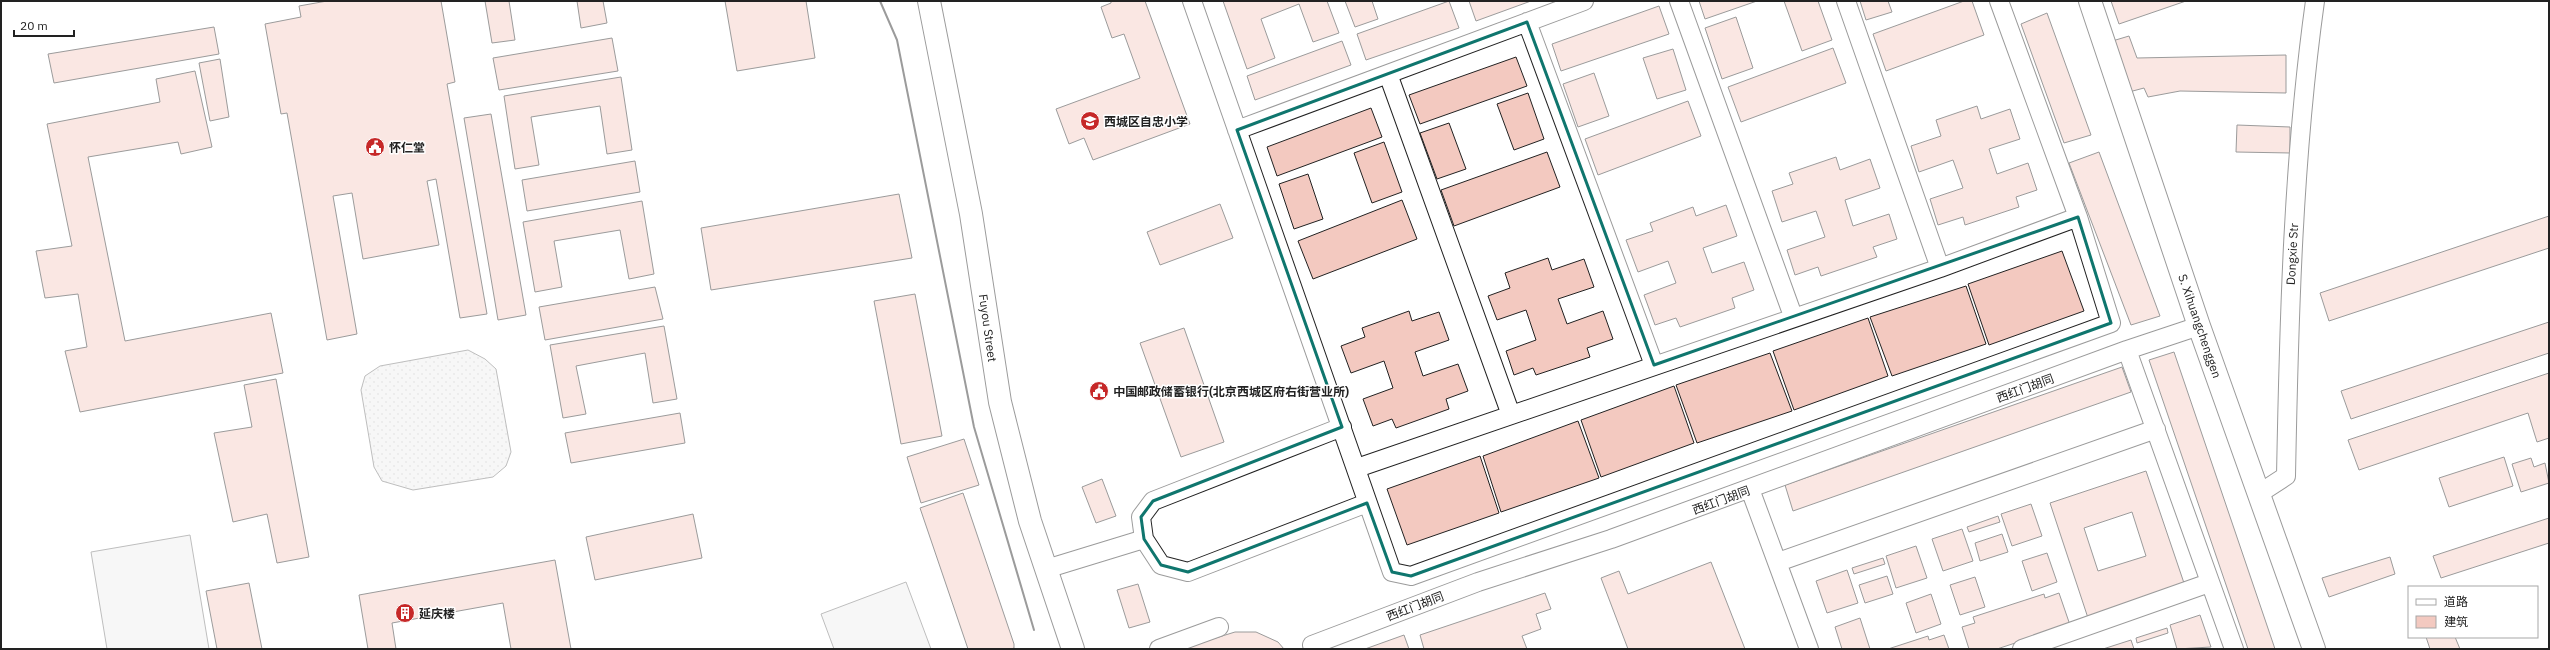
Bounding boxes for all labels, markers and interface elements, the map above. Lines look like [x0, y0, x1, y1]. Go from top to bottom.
scale bar [14, 12, 74, 38]
text: 20 m [20, 18, 48, 33]
school or university icon: 西城区自忠小学 [1079, 110, 1101, 132]
place label: 西城区自忠小学 [1104, 114, 1188, 129]
public building icon: 怀仁堂 [364, 136, 386, 158]
place label: 怀仁堂 [389, 140, 425, 155]
street label: Dongxie Str [2283, 222, 2301, 285]
street label: S. Xihuangchenggen [2175, 272, 2225, 380]
street label: Fuyou Street [976, 293, 1000, 363]
street label: 西红门胡同 [1994, 371, 2056, 405]
public building icon: 中国邮政储蓄银行(北京西城区府右街营业所) [1088, 380, 1110, 402]
place label: 中国邮政储蓄银行(北京西城区府右街营业所) [1113, 384, 1349, 399]
street label: 西红门胡同 [1690, 483, 1752, 517]
legend [2408, 586, 2538, 638]
street label: 西红门胡同 [1384, 588, 1446, 624]
text: 道路 [2444, 594, 2468, 609]
building icon: 延庆楼 [394, 602, 416, 624]
place label: 延庆楼 [419, 606, 455, 621]
text: 建筑 [2444, 614, 2468, 629]

